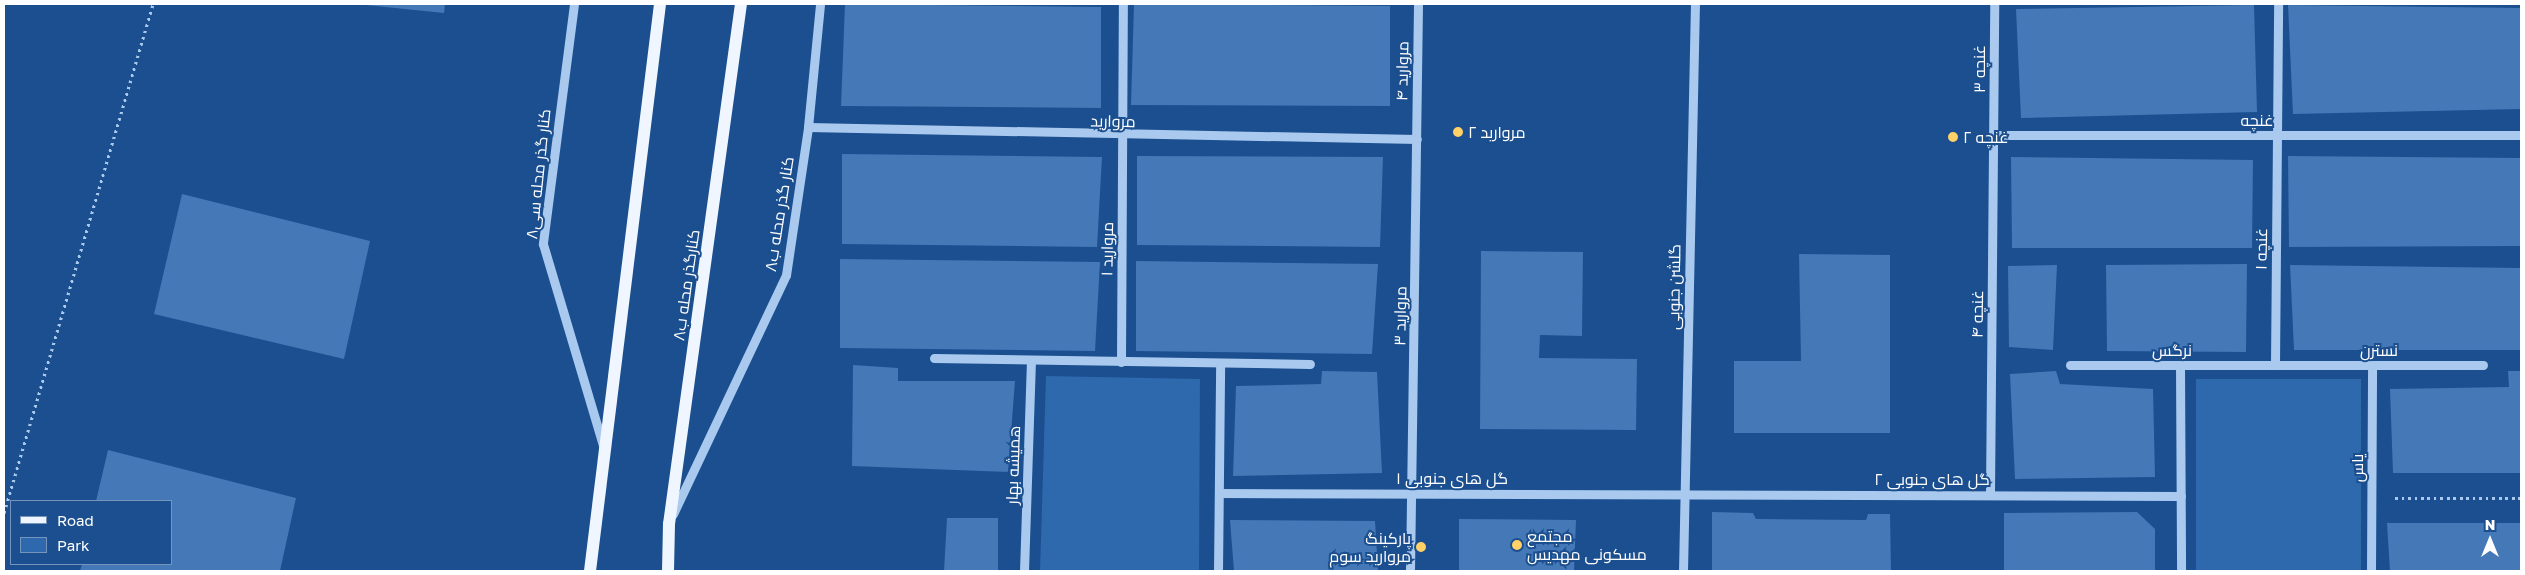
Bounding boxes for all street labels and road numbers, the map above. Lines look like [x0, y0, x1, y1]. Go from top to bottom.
street label: مروارید ۴ [1392, 41, 1412, 101]
street label: غنچه ۳ [1969, 45, 1989, 93]
street label: کنار گذر محله سی۸ [522, 108, 554, 240]
street label: غنچه [2240, 110, 2274, 130]
street label: مروارید [1090, 111, 1136, 131]
street label: کنار گذر محله ب۸ [760, 155, 798, 273]
street label: مروارید ۱ [1097, 222, 1117, 276]
street label: کنارگذر محله ب۸ [669, 228, 703, 342]
street label: غنچه ۱ [2251, 228, 2271, 270]
street label: گلشن جنوبی [1664, 244, 1684, 330]
street label: مروارید ۳ [1390, 286, 1410, 346]
street label: غنچه ۴ [1967, 290, 1987, 338]
street label: نرگس [2152, 340, 2192, 360]
street label: نسترن [2360, 340, 2398, 360]
street label: همیشه بهار [1002, 425, 1024, 505]
street label: یاس [2347, 454, 2367, 482]
street label: گل های جنوبی ۱ [1396, 468, 1508, 488]
street label: گل های جنوبی ۲ [1874, 469, 1990, 489]

